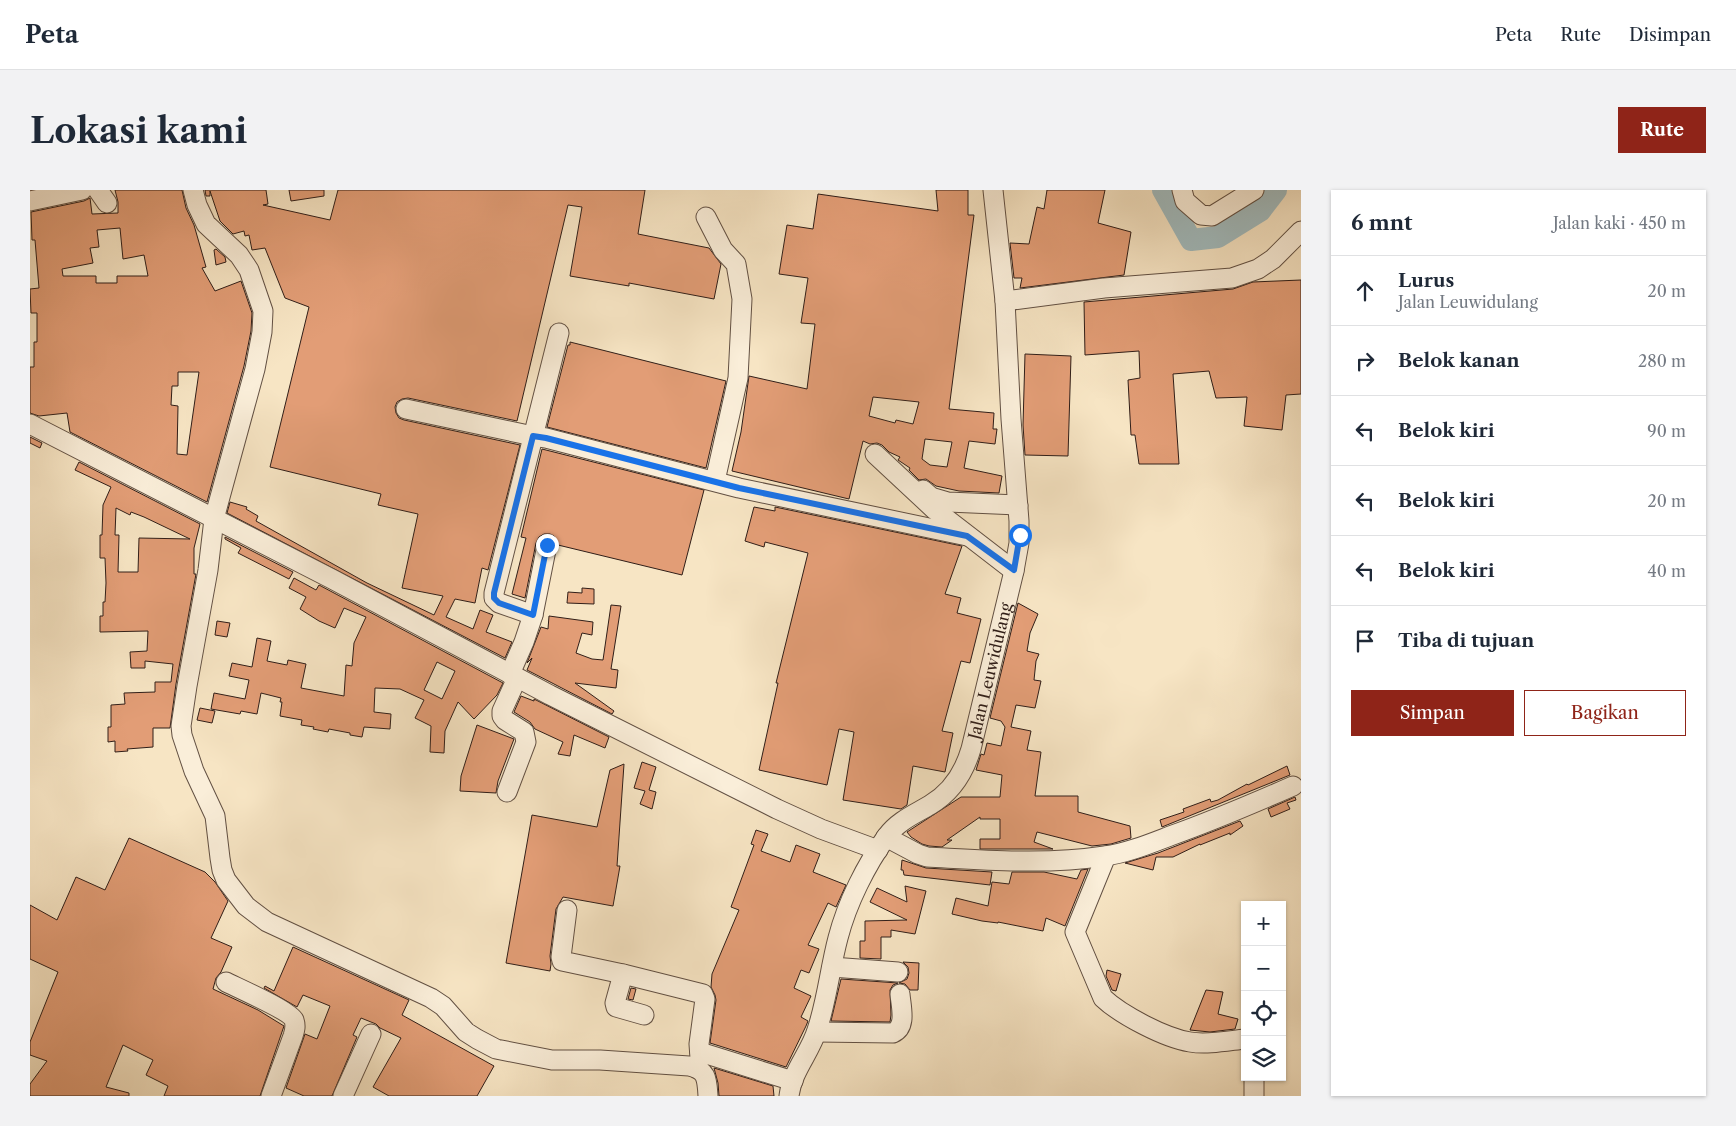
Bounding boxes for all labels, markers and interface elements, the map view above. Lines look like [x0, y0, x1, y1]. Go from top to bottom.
text: Peta [25, 20, 79, 49]
text: Peta [1495, 24, 1532, 46]
text: Rute [1560, 24, 1601, 46]
text: Disimpan [1629, 24, 1711, 46]
button: Rute [1618, 107, 1706, 153]
text: Lokasi kami [30, 109, 247, 152]
text: 6 mnt [1351, 210, 1413, 235]
text: Jalan kaki · 450 m [1553, 213, 1686, 233]
text: Lurus [1398, 269, 1454, 292]
icon: ahead [1351, 277, 1379, 305]
text: 20 m [1647, 281, 1686, 301]
text: Jalan Leuwidulang [1398, 292, 1538, 312]
icon: right [1351, 347, 1379, 375]
text: Belok kanan [1398, 349, 1520, 372]
text: 280 m [1638, 351, 1686, 371]
icon: left [1351, 417, 1379, 445]
text: Belok kiri [1398, 419, 1495, 442]
text: 90 m [1647, 421, 1686, 441]
icon: left [1351, 487, 1379, 515]
text: Belok kiri [1398, 489, 1495, 512]
text: 20 m [1647, 491, 1686, 511]
route start [1009, 524, 1032, 547]
route end [536, 534, 559, 557]
icon: left [1351, 557, 1379, 585]
text: Belok kiri [1398, 559, 1495, 582]
text: 40 m [1647, 561, 1686, 581]
street label: Jalan Leuwidulang [963, 600, 1016, 744]
icon: arrive [1351, 627, 1379, 655]
text: Tiba di tujuan [1398, 629, 1534, 652]
button: Simpan [1351, 690, 1514, 736]
button: Bagikan [1524, 690, 1686, 736]
map controls [1241, 901, 1286, 1081]
button: + [1241, 901, 1286, 946]
button: − [1241, 946, 1286, 991]
button: locate [1241, 991, 1286, 1036]
button: layers [1241, 1036, 1286, 1081]

